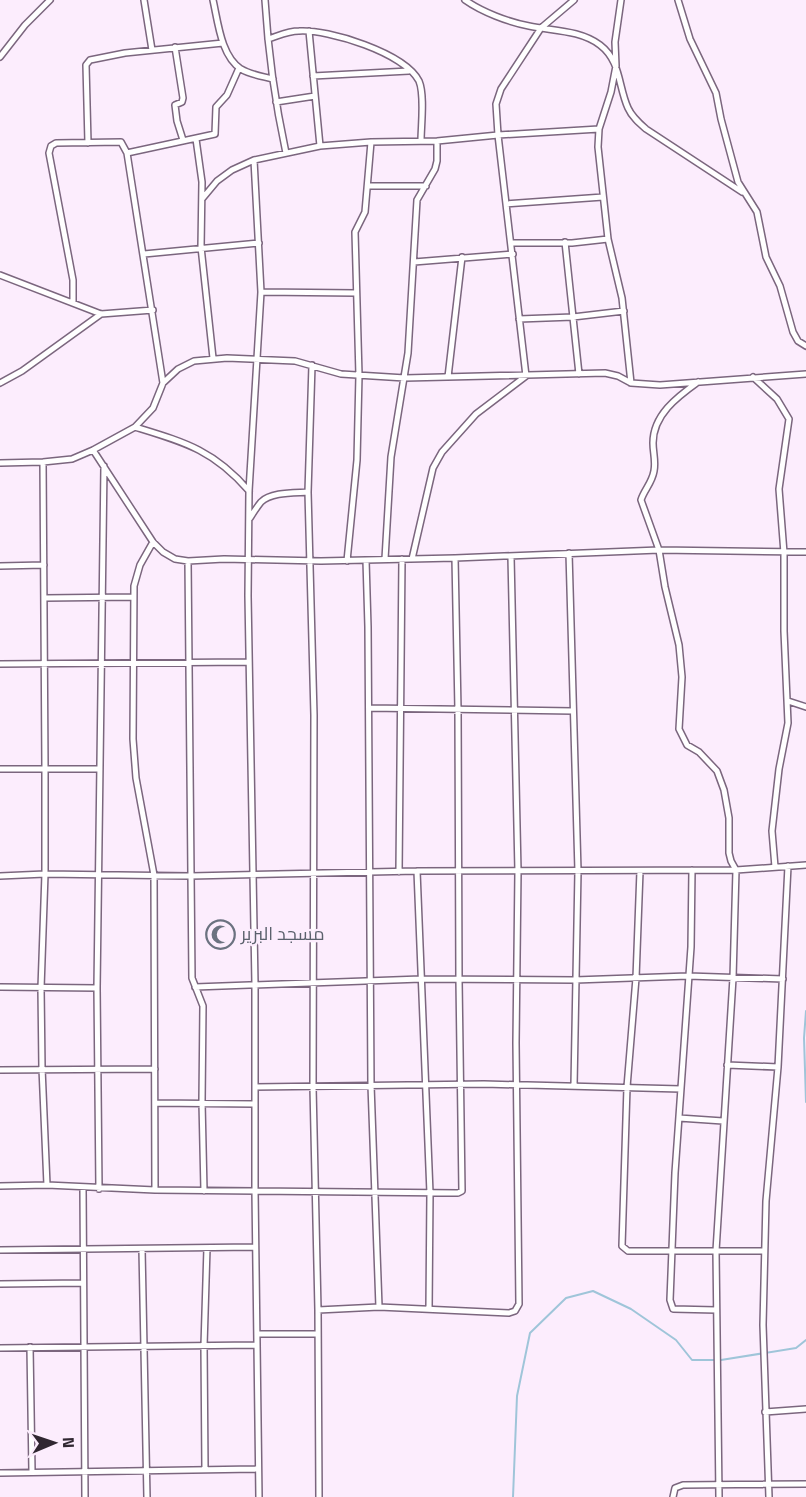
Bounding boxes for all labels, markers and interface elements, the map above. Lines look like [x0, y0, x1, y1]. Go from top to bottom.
mosque icon: مسجد البرير [204, 918, 236, 950]
place label: مسجد البرير [240, 920, 325, 947]
north arrow [24, 1413, 84, 1473]
text: N [57, 1437, 81, 1448]

